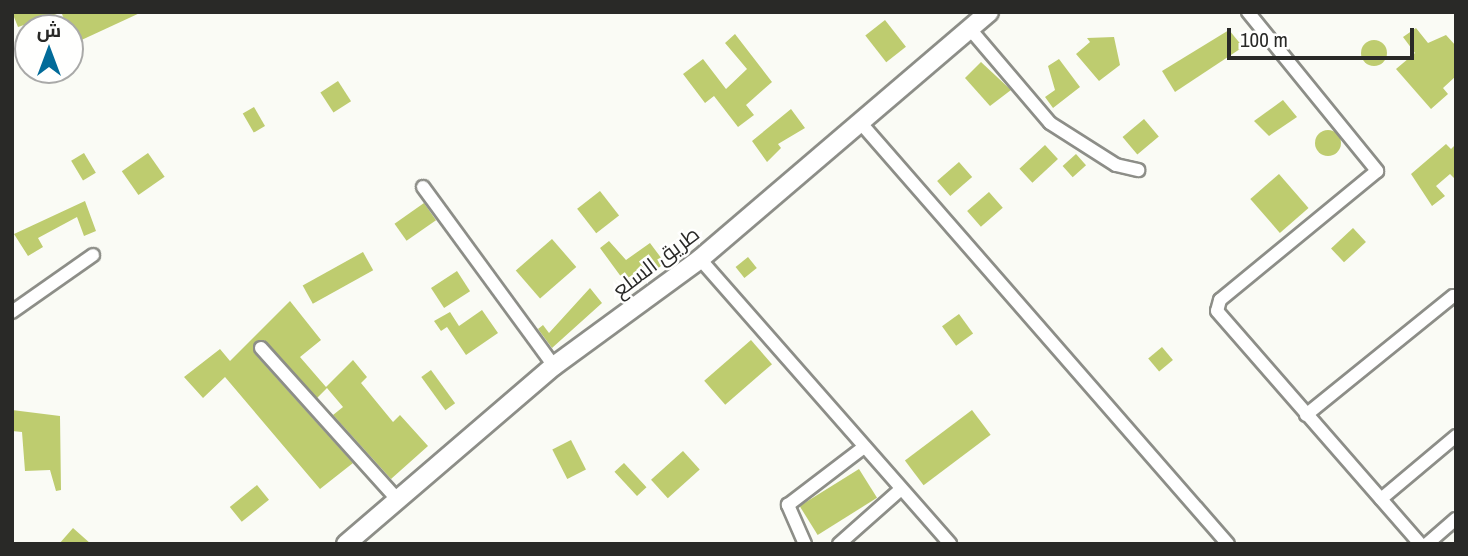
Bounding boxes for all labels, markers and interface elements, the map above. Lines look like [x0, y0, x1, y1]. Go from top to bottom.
north arrow [14, 14, 84, 84]
scale bar [1230, 14, 1417, 58]
text: ش [37, 17, 61, 43]
text: 100 m [1240, 25, 1288, 54]
street label: طريق السلع [608, 221, 704, 303]

